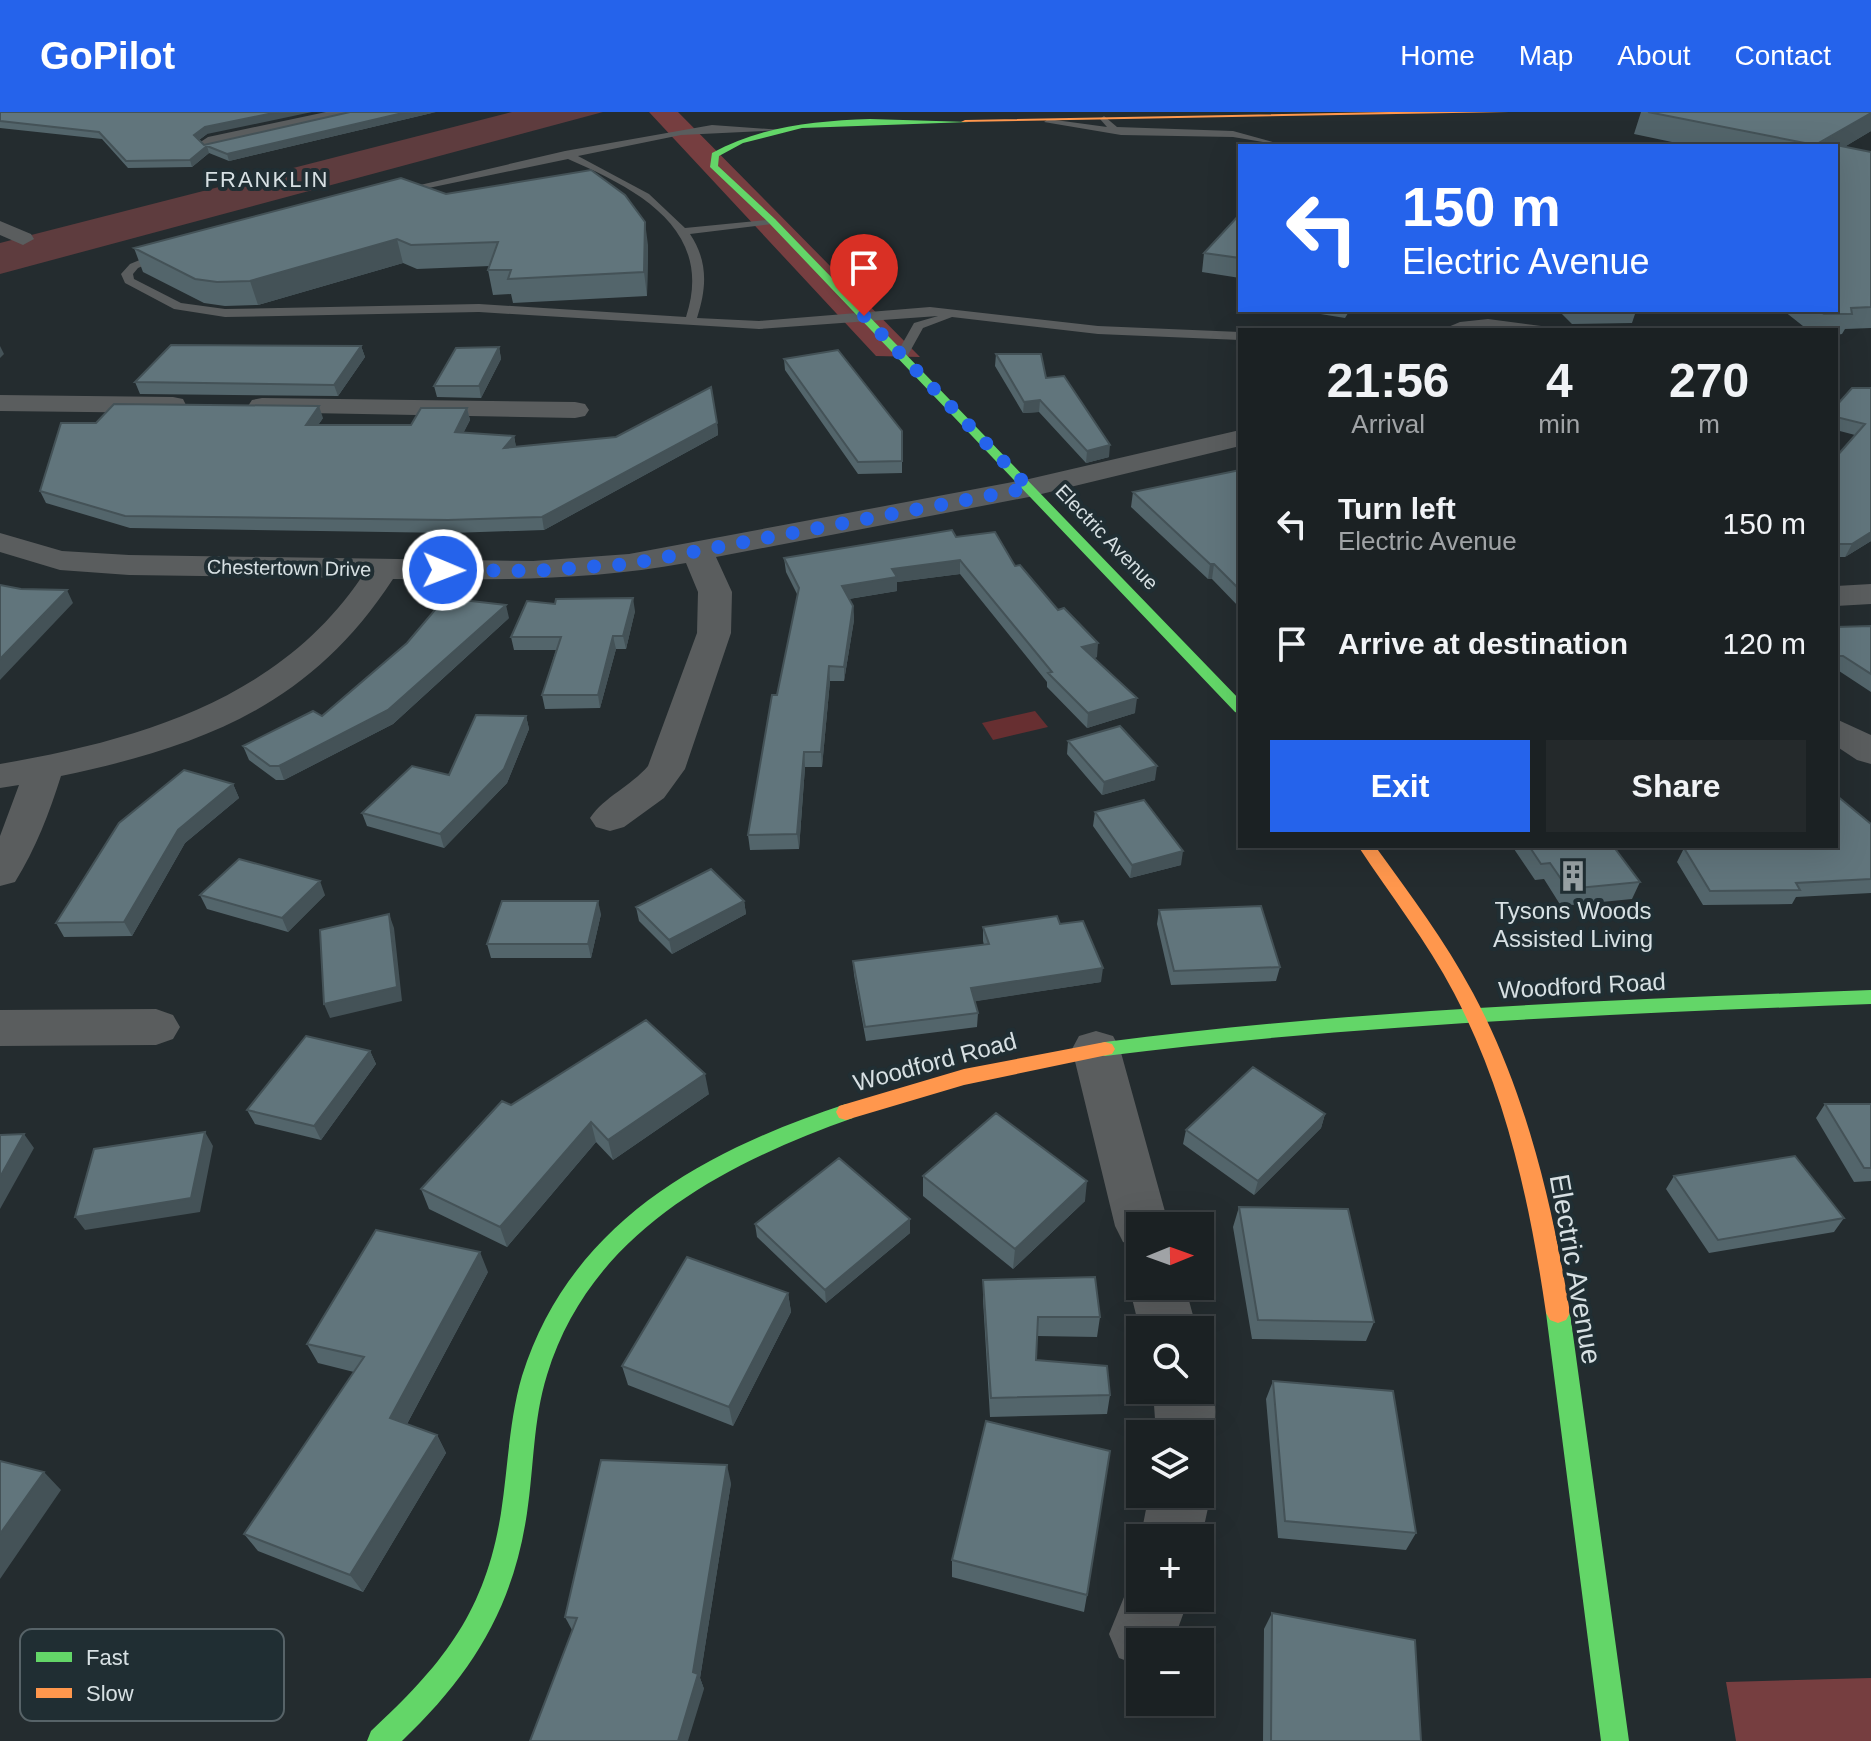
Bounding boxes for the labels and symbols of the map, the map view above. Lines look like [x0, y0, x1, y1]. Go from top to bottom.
district label: FRANKLIN [205, 167, 329, 192]
pin [830, 234, 898, 316]
street label: Electric Avenue [1051, 480, 1163, 594]
position arrow [401, 528, 485, 612]
street label: Chestertown Drive [207, 556, 371, 580]
building icon: Tysons Woods Assisted Living [1556, 859, 1590, 893]
place label: Tysons Woods Assisted Living [1493, 897, 1653, 952]
street label: Woodford Road [1498, 968, 1666, 1003]
street label: Woodford Road [850, 1027, 1019, 1096]
street label: Electric Avenue [1544, 1172, 1607, 1367]
north arrow [1126, 1212, 1214, 1300]
legend [20, 1629, 284, 1721]
text: Fast [86, 1645, 129, 1670]
text: Slow [86, 1681, 134, 1706]

